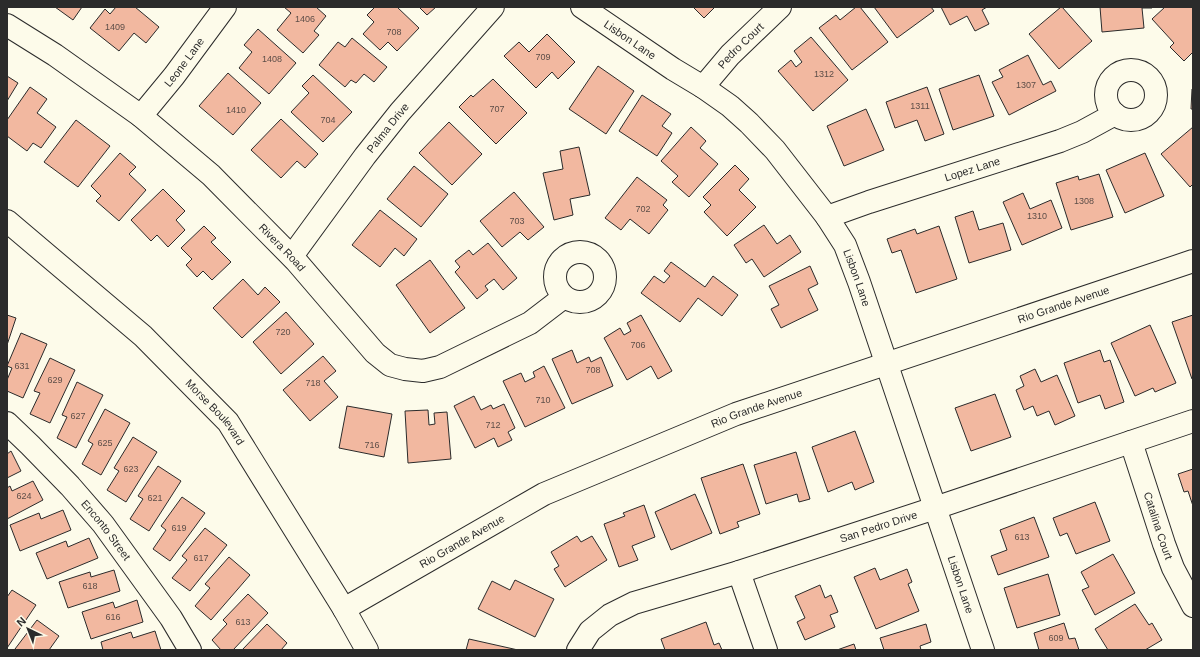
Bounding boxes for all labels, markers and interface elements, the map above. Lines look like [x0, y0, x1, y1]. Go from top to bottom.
house number: 1406 [295, 14, 315, 24]
street label: Lisbon Lane [602, 18, 658, 62]
street label: Pedro Court [715, 20, 766, 71]
house number: 1409 [105, 22, 125, 32]
house number: 708 [386, 27, 402, 37]
street label: Leone Lane [162, 35, 206, 89]
house number: 709 [535, 52, 551, 62]
house number: 1408 [262, 54, 282, 64]
house number: 1312 [814, 69, 834, 79]
house number: 1307 [1016, 80, 1036, 90]
street label: Palma Drive [364, 101, 411, 155]
house number: 1311 [910, 101, 930, 111]
house number: 707 [489, 104, 505, 114]
house number: 1410 [226, 105, 246, 115]
house number: 704 [320, 115, 336, 125]
street label: Lopez Lane [943, 155, 1002, 183]
house number: 1308 [1074, 196, 1094, 206]
house number: 702 [635, 204, 651, 214]
house number: 1310 [1027, 211, 1047, 221]
house number: 703 [509, 216, 525, 226]
street label: Rivera Road [257, 221, 308, 273]
street label: Lisbon Lane [841, 247, 873, 308]
street label: Rio Grande Avenue [1016, 283, 1111, 325]
house number: 720 [275, 327, 291, 337]
house number: 706 [630, 340, 646, 350]
house number: 631 [14, 361, 30, 371]
house number: 708 [585, 365, 601, 375]
house number: 629 [47, 375, 63, 385]
street label: Morse Boulevard [183, 377, 247, 447]
house number: 718 [305, 378, 321, 388]
street label: Rio Grande Avenue [709, 386, 804, 430]
house number: 710 [535, 395, 551, 405]
house number: 627 [70, 411, 86, 421]
house number: 712 [485, 420, 501, 430]
house number: 625 [97, 438, 113, 448]
house number: 716 [364, 440, 380, 450]
house number: 623 [123, 464, 139, 474]
street label: Catalina Court [1142, 490, 1175, 561]
house number: 624 [16, 491, 32, 501]
house number: 621 [147, 493, 163, 503]
street label: Enconto Street [79, 498, 133, 562]
street label: San Pedro Drive [838, 508, 919, 545]
street label: Rio Grande Avenue [417, 512, 506, 570]
house number: 619 [171, 523, 187, 533]
house number: 613 [1014, 532, 1030, 542]
house number: 617 [193, 553, 209, 563]
street label: Lisbon Lane [946, 554, 976, 615]
house number: 618 [82, 581, 98, 591]
north arrow [8, 609, 48, 649]
house number: 616 [105, 612, 121, 622]
text: N [14, 615, 28, 629]
house number: 613 [235, 617, 251, 627]
house number: 609 [1048, 633, 1064, 643]

